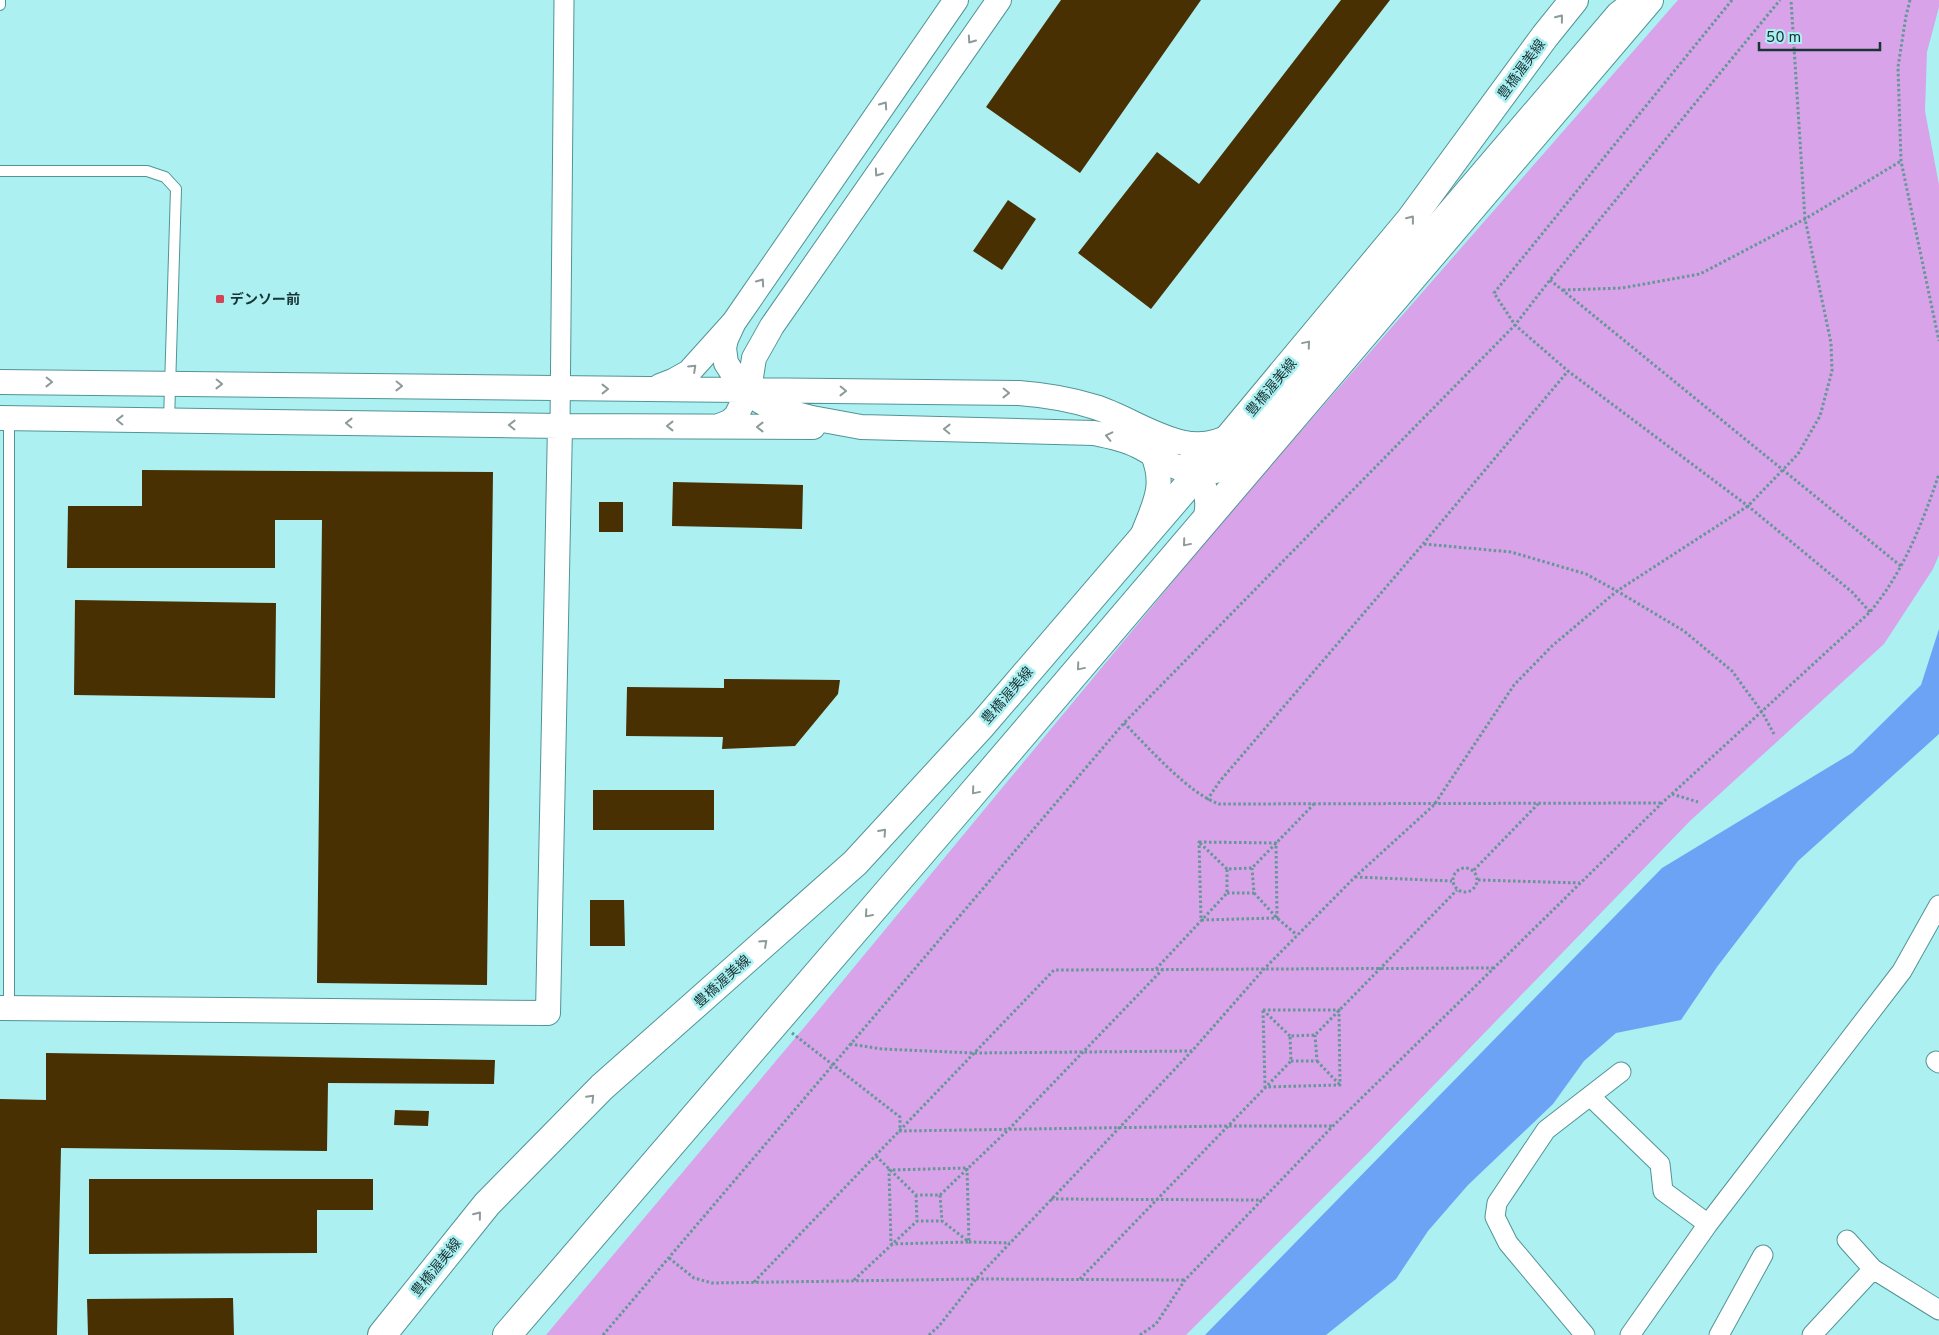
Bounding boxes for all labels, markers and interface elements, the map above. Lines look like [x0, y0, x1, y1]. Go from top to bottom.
one-way arrow [1554, 15, 1562, 24]
scale bar [1759, 20, 1880, 52]
text: 50 m [1766, 29, 1801, 48]
one-way arrow [968, 34, 977, 44]
street label: 豊橋渥美線 [1495, 37, 1550, 103]
one-way arrow [878, 101, 887, 111]
one-way arrow [875, 168, 884, 177]
one-way arrow [1405, 215, 1414, 225]
one-way arrow [755, 278, 765, 287]
place label: デンソー前 [230, 291, 300, 309]
marker: デンソー前 [214, 293, 226, 305]
one-way arrow [1302, 340, 1311, 349]
street label: 豊橋渥美線 [1243, 356, 1301, 420]
one-way arrow [687, 365, 696, 374]
one-way arrow [45, 377, 53, 387]
one-way arrow [215, 379, 223, 389]
one-way arrow [395, 381, 403, 392]
one-way arrow [602, 384, 609, 394]
one-way arrow [840, 386, 848, 396]
one-way arrow [1002, 388, 1010, 398]
one-way arrow [116, 415, 124, 425]
one-way arrow [345, 418, 353, 428]
one-way arrow [507, 420, 515, 430]
one-way arrow [666, 421, 674, 431]
one-way arrow [755, 422, 763, 432]
one-way arrow [942, 424, 950, 434]
one-way arrow [1104, 431, 1113, 442]
one-way arrow [1182, 538, 1191, 547]
one-way arrow [1077, 661, 1086, 670]
street label: 豊橋渥美線 [979, 664, 1038, 728]
one-way arrow [971, 785, 980, 794]
one-way arrow [877, 829, 886, 838]
one-way arrow [865, 908, 874, 917]
one-way arrow [759, 940, 768, 949]
street label: 豊橋渥美線 [691, 952, 755, 1012]
one-way arrow [585, 1095, 594, 1104]
one-way arrow [473, 1212, 481, 1221]
street label: 豊橋渥美線 [409, 1235, 466, 1300]

